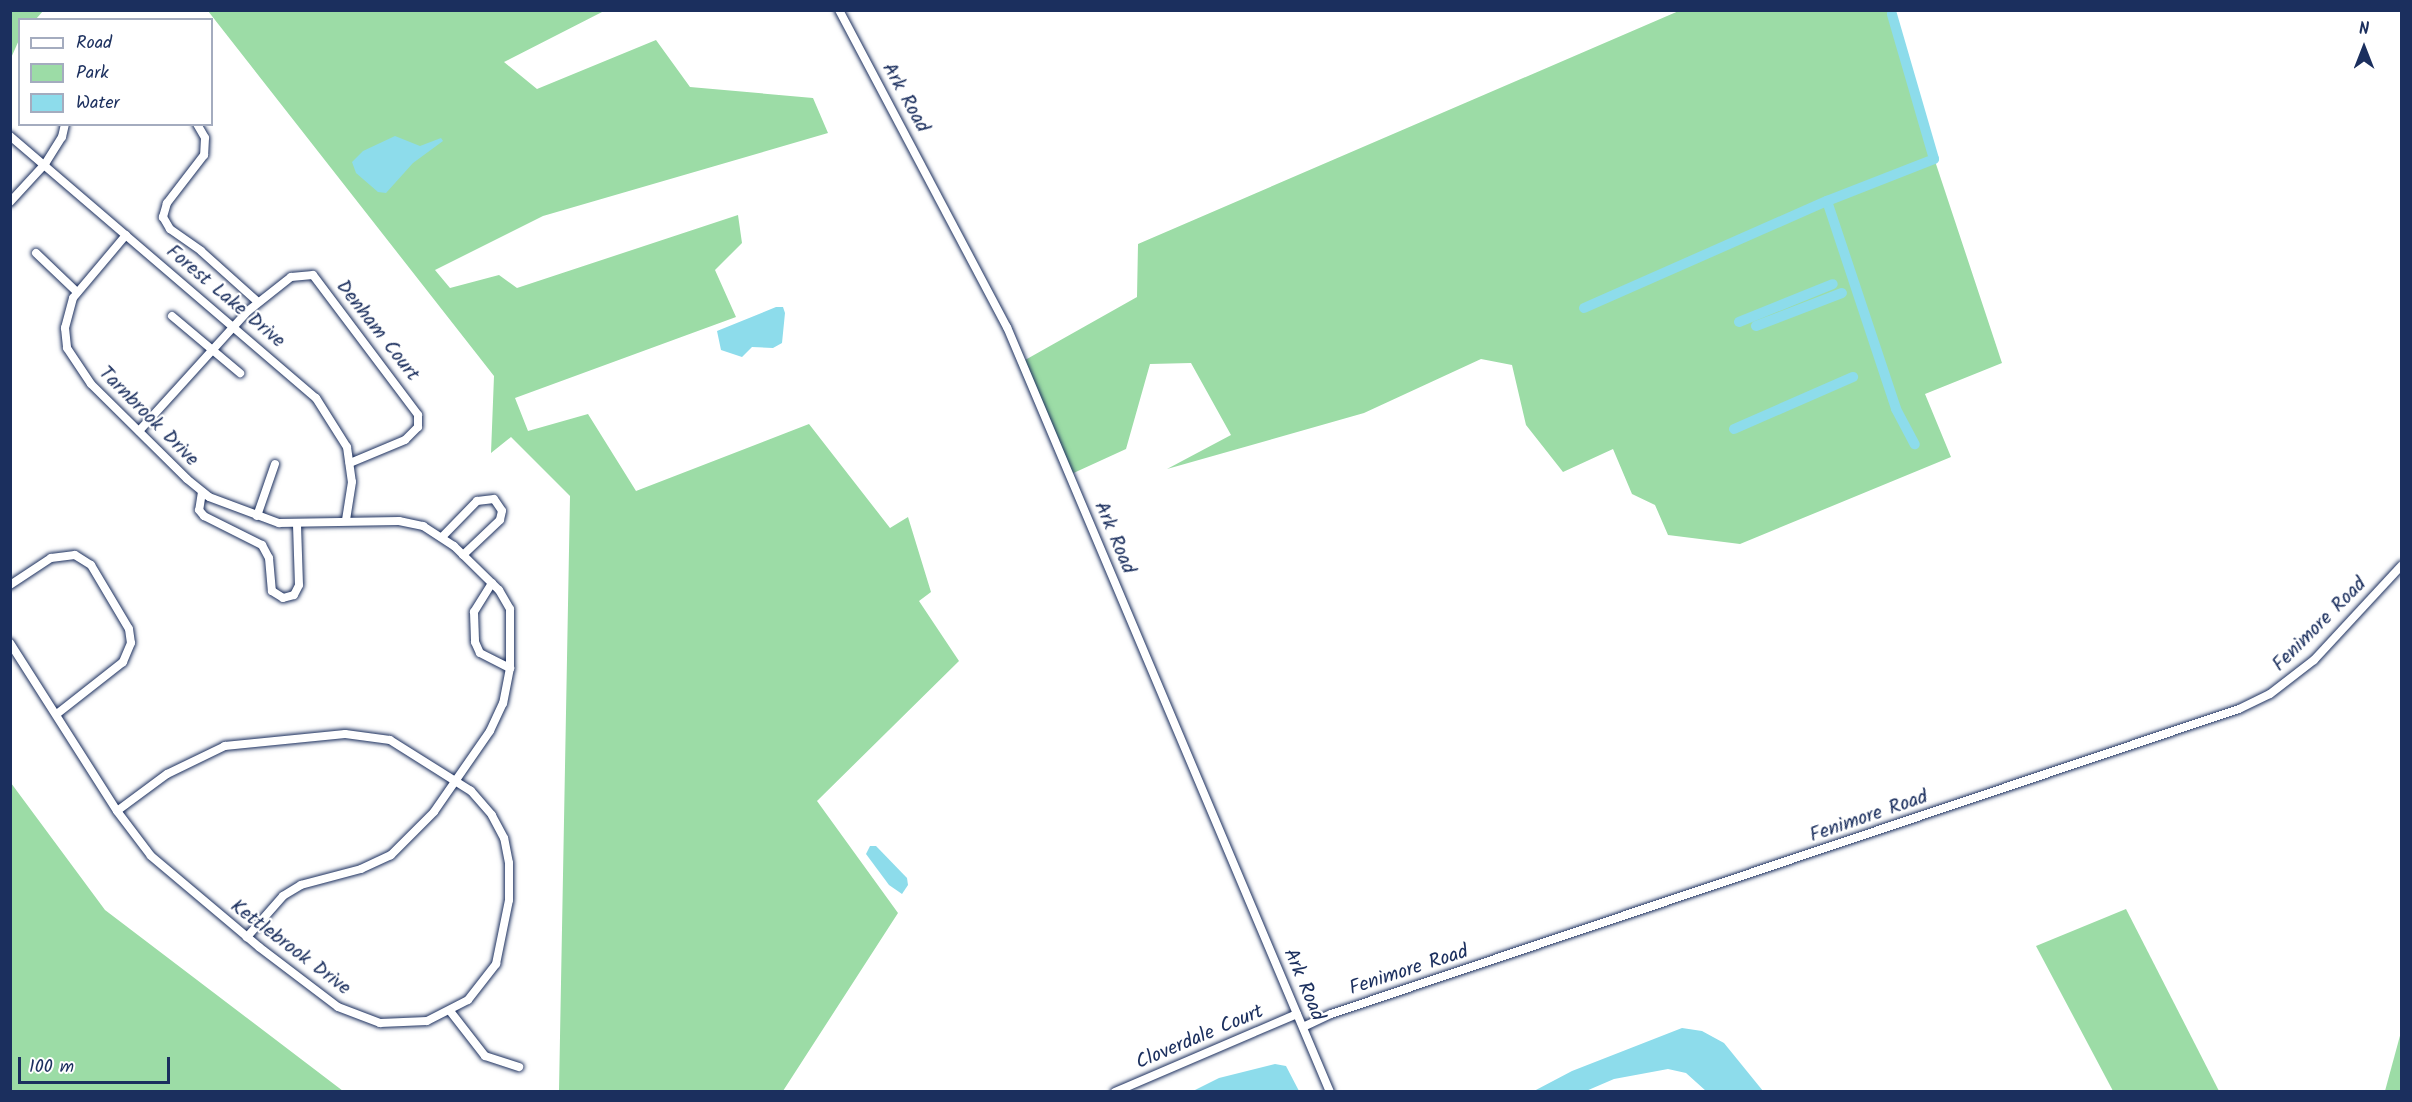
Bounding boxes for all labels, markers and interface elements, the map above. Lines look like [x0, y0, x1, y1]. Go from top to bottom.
text: N [2359, 17, 2369, 42]
legend [18, 18, 213, 126]
north arrow [2334, 18, 2394, 78]
text: Road [76, 29, 112, 58]
text: Park [76, 59, 109, 88]
street label: Ark Road [876, 59, 934, 137]
text: Water [76, 89, 120, 118]
street label: Forest Lake Drive [161, 240, 289, 354]
street label: Denham Court [330, 276, 424, 386]
street label: Tarnbrook Drive [93, 362, 203, 472]
street label: Ark Road [1088, 498, 1140, 578]
street label: Fenimore Road [2268, 573, 2372, 677]
street label: Fenimore Road [1807, 786, 1931, 848]
street label: Kettlebrook Drive [225, 895, 355, 1001]
street label: Fenimore Road [1347, 940, 1471, 1002]
street label: Ark Road [1277, 945, 1329, 1025]
street label: Cloverdale Court [1133, 1000, 1267, 1076]
scale bar [21, 1045, 172, 1083]
text: 100 m [29, 1053, 74, 1082]

